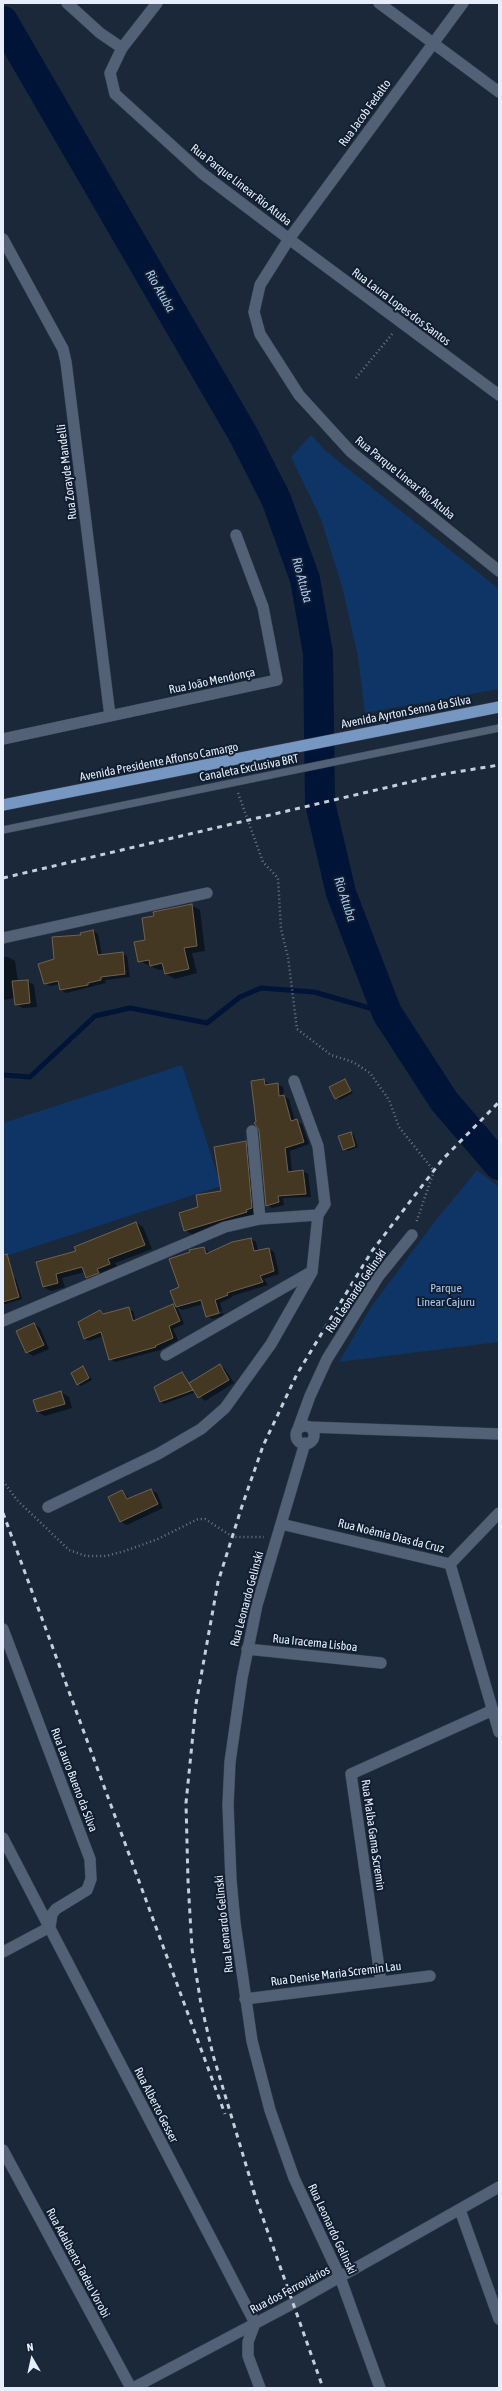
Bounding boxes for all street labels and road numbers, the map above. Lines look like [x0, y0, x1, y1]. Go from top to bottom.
street label: Rua Jacob Fedalto [336, 77, 394, 149]
street label: Rua Parque Linear Rio Atuba [188, 141, 294, 229]
street label: Rua Laura Lopes dos Santos [349, 265, 453, 349]
street label: Rua Zorayde Mandelli [54, 423, 80, 521]
street label: Rua Parque Linear Rio Atuba [352, 433, 458, 523]
street label: Rua João Mendonça [168, 665, 256, 697]
street label: Avenida Ayrton Senna da Silva [340, 692, 472, 732]
street label: Avenida Presidente Affonso Camargo [79, 740, 239, 784]
street label: Canaleta Exclusiva BRT [198, 751, 300, 785]
street label: Rua Leonardo Gelinski [323, 1246, 389, 1336]
street label: Rua Noêmia Dias da Cruz [337, 1516, 445, 1556]
street label: Rua Leonardo Gelinski [227, 1550, 267, 1648]
street label: Rua Iracema Lisboa [272, 1631, 358, 1655]
street label: Rua Lauro Bueno da Silva [48, 1726, 100, 1834]
street label: Rua Malba Gama Scremin [358, 1778, 388, 1892]
street label: Rua Leonardo Gelinski [212, 1874, 236, 1974]
street label: Rua Denise Maria Scremin Lau [270, 1959, 402, 1989]
street label: Rua Alberto Gesser [131, 2065, 181, 2145]
street label: Rua Leonardo Gelinski [305, 2182, 359, 2276]
street label: Rua Adalberto Tadeu Vorobi [43, 2206, 113, 2320]
street label: Rua dos Ferroviários [248, 2263, 332, 2317]

